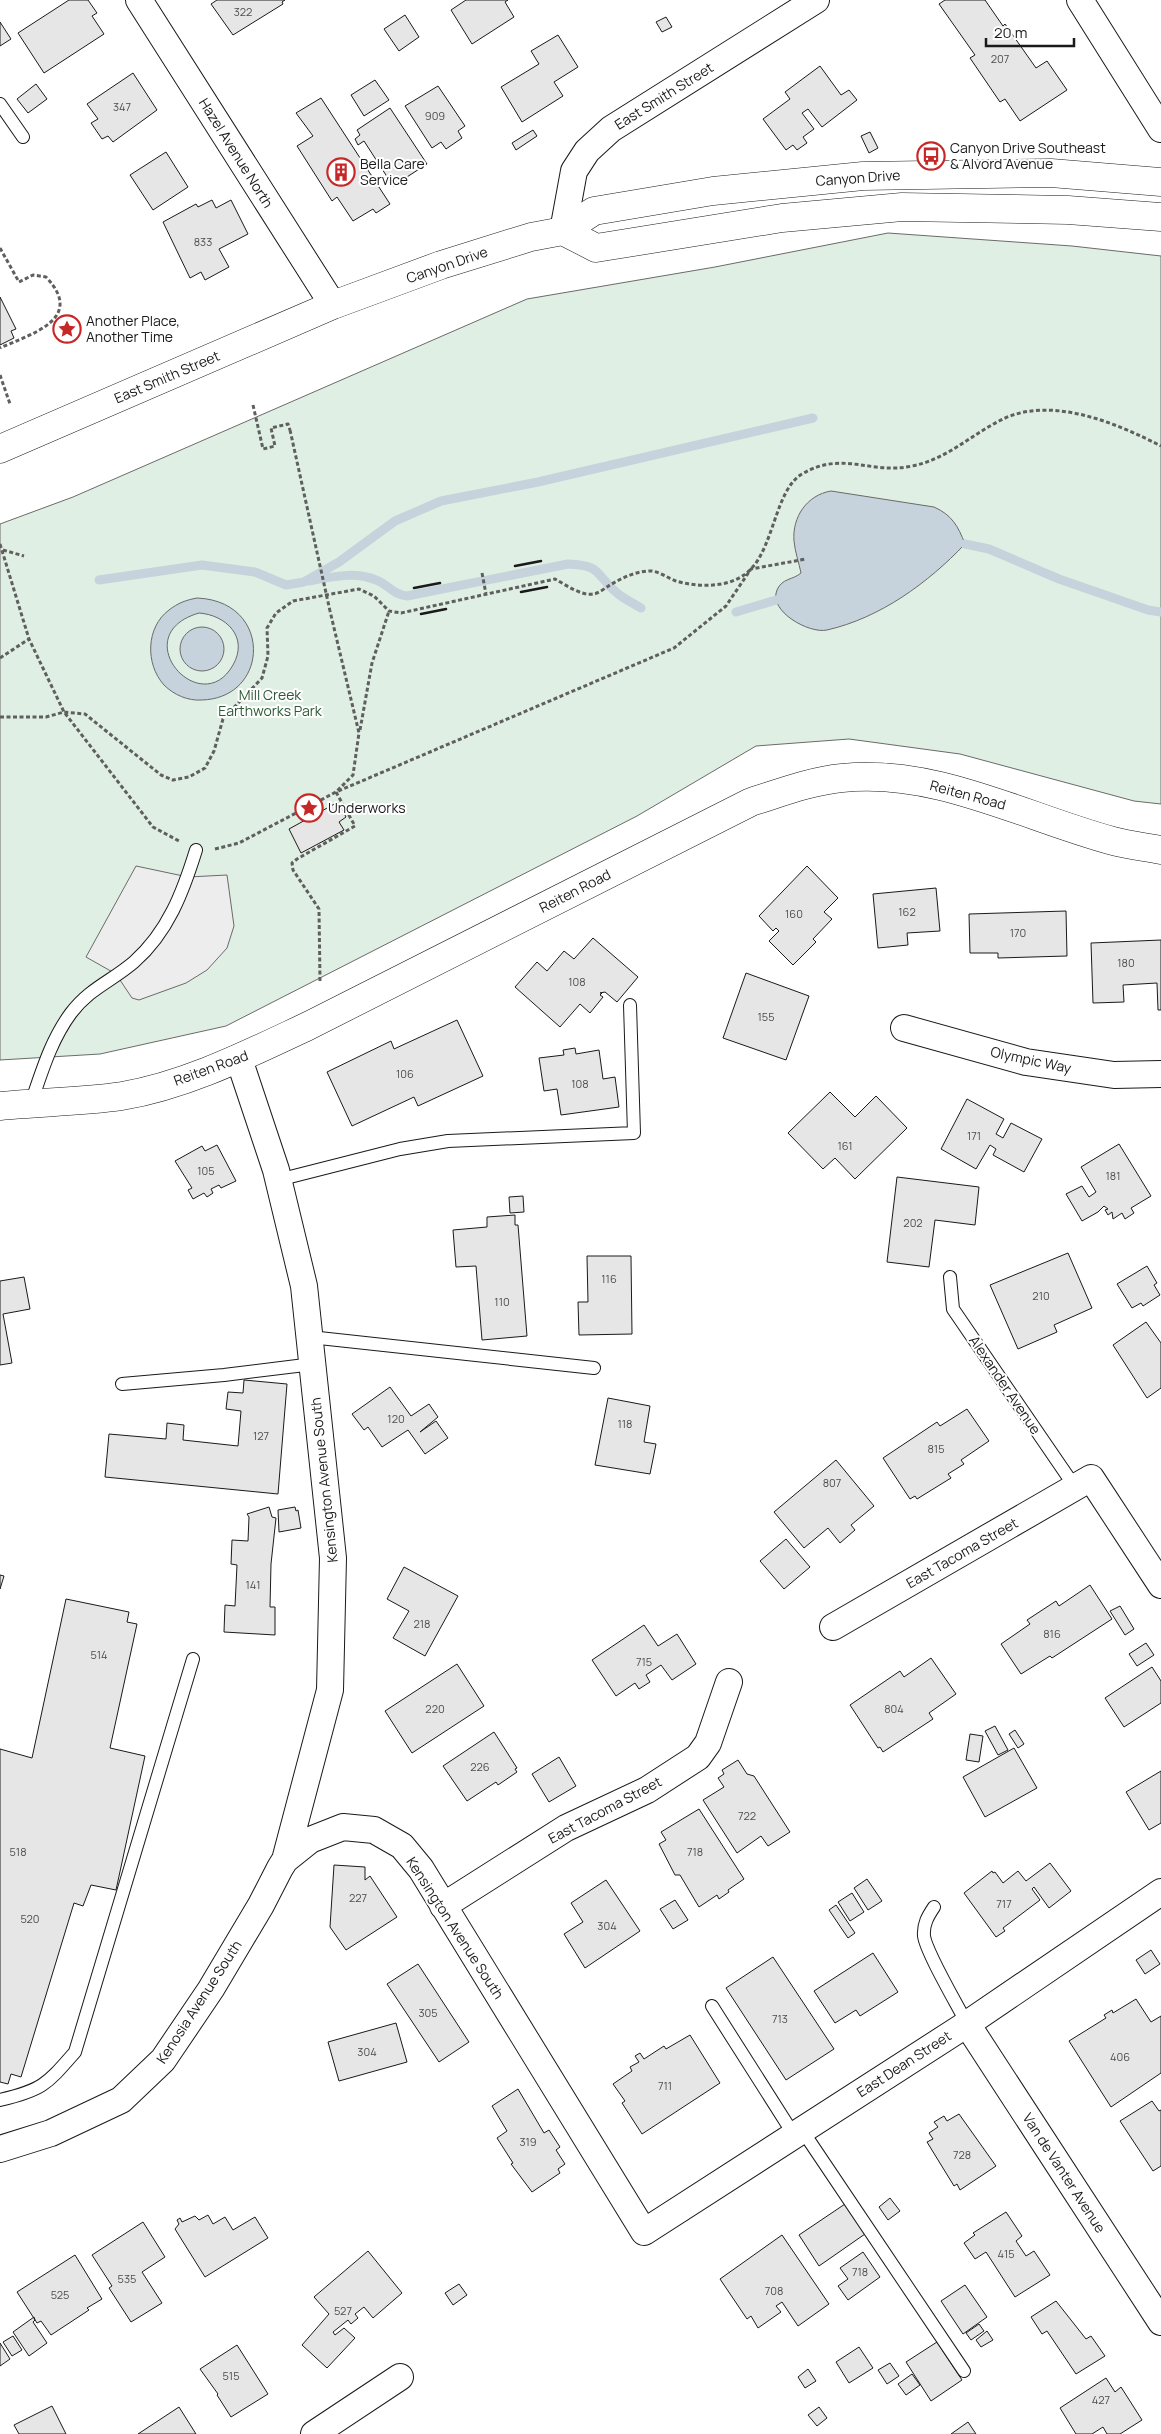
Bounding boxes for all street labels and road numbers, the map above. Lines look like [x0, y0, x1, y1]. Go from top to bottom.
street label: East Smith Street [611, 57, 717, 134]
street label: Hazel Avenue North [195, 94, 278, 211]
street label: Canyon Drive [815, 165, 901, 190]
street label: Canyon Drive [404, 242, 490, 287]
street label: East Smith Street [111, 346, 223, 407]
street label: Reiten Road [928, 775, 1008, 814]
street label: Reiten Road [536, 864, 614, 917]
street label: Olympic Way [989, 1042, 1074, 1077]
street label: Reiten Road [171, 1045, 251, 1090]
street label: Alexander Avenue [965, 1332, 1046, 1438]
street label: Kensington Avenue South [305, 1397, 342, 1564]
street label: East Tacoma Street [902, 1513, 1021, 1592]
street label: East Tacoma Street [545, 1771, 665, 1848]
street label: Kensington Avenue South [402, 1853, 509, 2002]
street label: Kenosia Avenue South [152, 1936, 246, 2067]
street label: East Dean Street [853, 2026, 955, 2101]
street label: Van de Vanter Avenue [1019, 2109, 1110, 2236]

